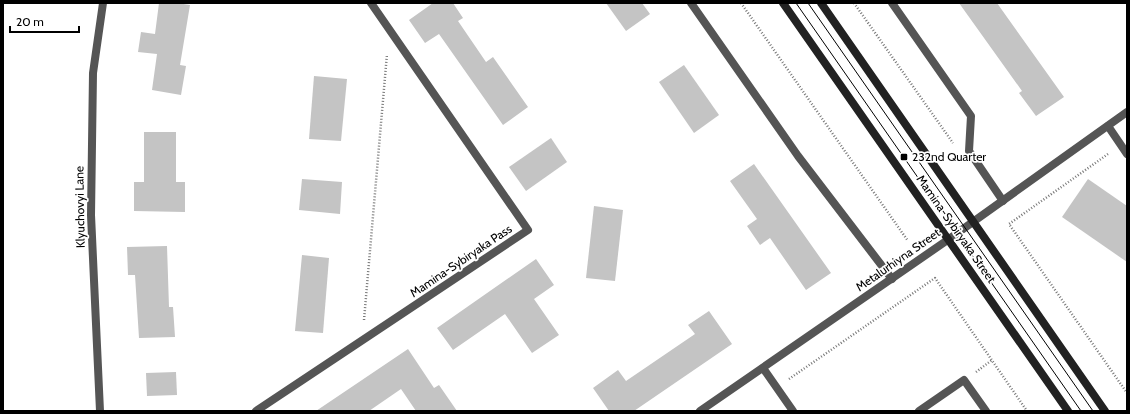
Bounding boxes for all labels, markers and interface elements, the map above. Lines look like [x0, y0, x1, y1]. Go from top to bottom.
scale bar [10, 8, 79, 34]
text: 20 m [16, 14, 44, 29]
place label: 232nd Quarter [912, 149, 986, 164]
marker: 232nd Quarter [899, 152, 909, 162]
street label: Klyuchovyi Lane [71, 166, 88, 248]
street label: Mamina-Sybiryaka Street [914, 172, 999, 285]
street label: Mamina-Sybiryaka Pass [407, 221, 515, 300]
street label: Metalurhiyna Street [853, 225, 943, 294]

